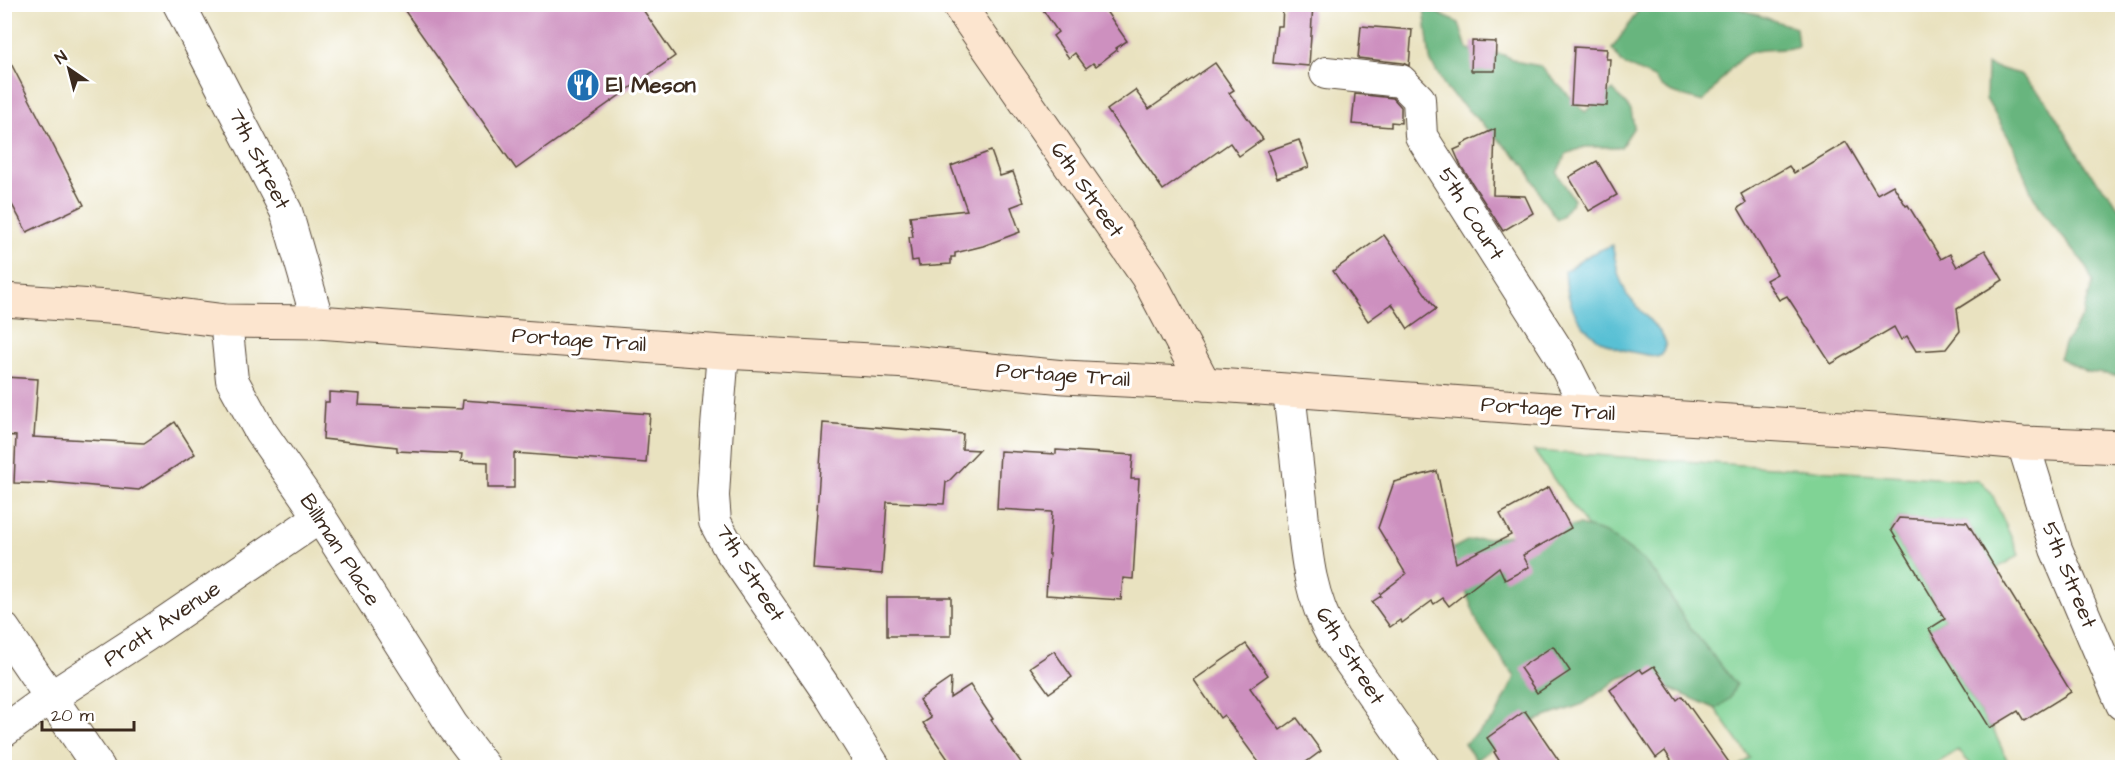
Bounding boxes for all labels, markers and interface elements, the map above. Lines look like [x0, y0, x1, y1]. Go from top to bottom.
north arrow [39, 39, 99, 99]
text: N [51, 46, 71, 69]
restaurant icon: El Meson [565, 67, 601, 103]
place label: El Meson [606, 70, 696, 101]
street label: 7th Street [220, 103, 298, 215]
street label: 6th Street [1043, 136, 1131, 244]
street label: 5th Court [1430, 162, 1512, 267]
street label: Portage Trail [511, 320, 647, 361]
street label: Portage Trail [995, 355, 1131, 396]
street label: Portage Trail [1480, 389, 1616, 430]
street label: Billman Place [292, 488, 388, 612]
street label: 5th Street [2034, 517, 2104, 633]
street label: 7th Street [708, 518, 792, 628]
street label: Pratt Avenue [97, 573, 227, 675]
street label: 6th Street [1308, 601, 1392, 711]
scale bar [42, 694, 134, 732]
text: 20 m [51, 703, 94, 728]

